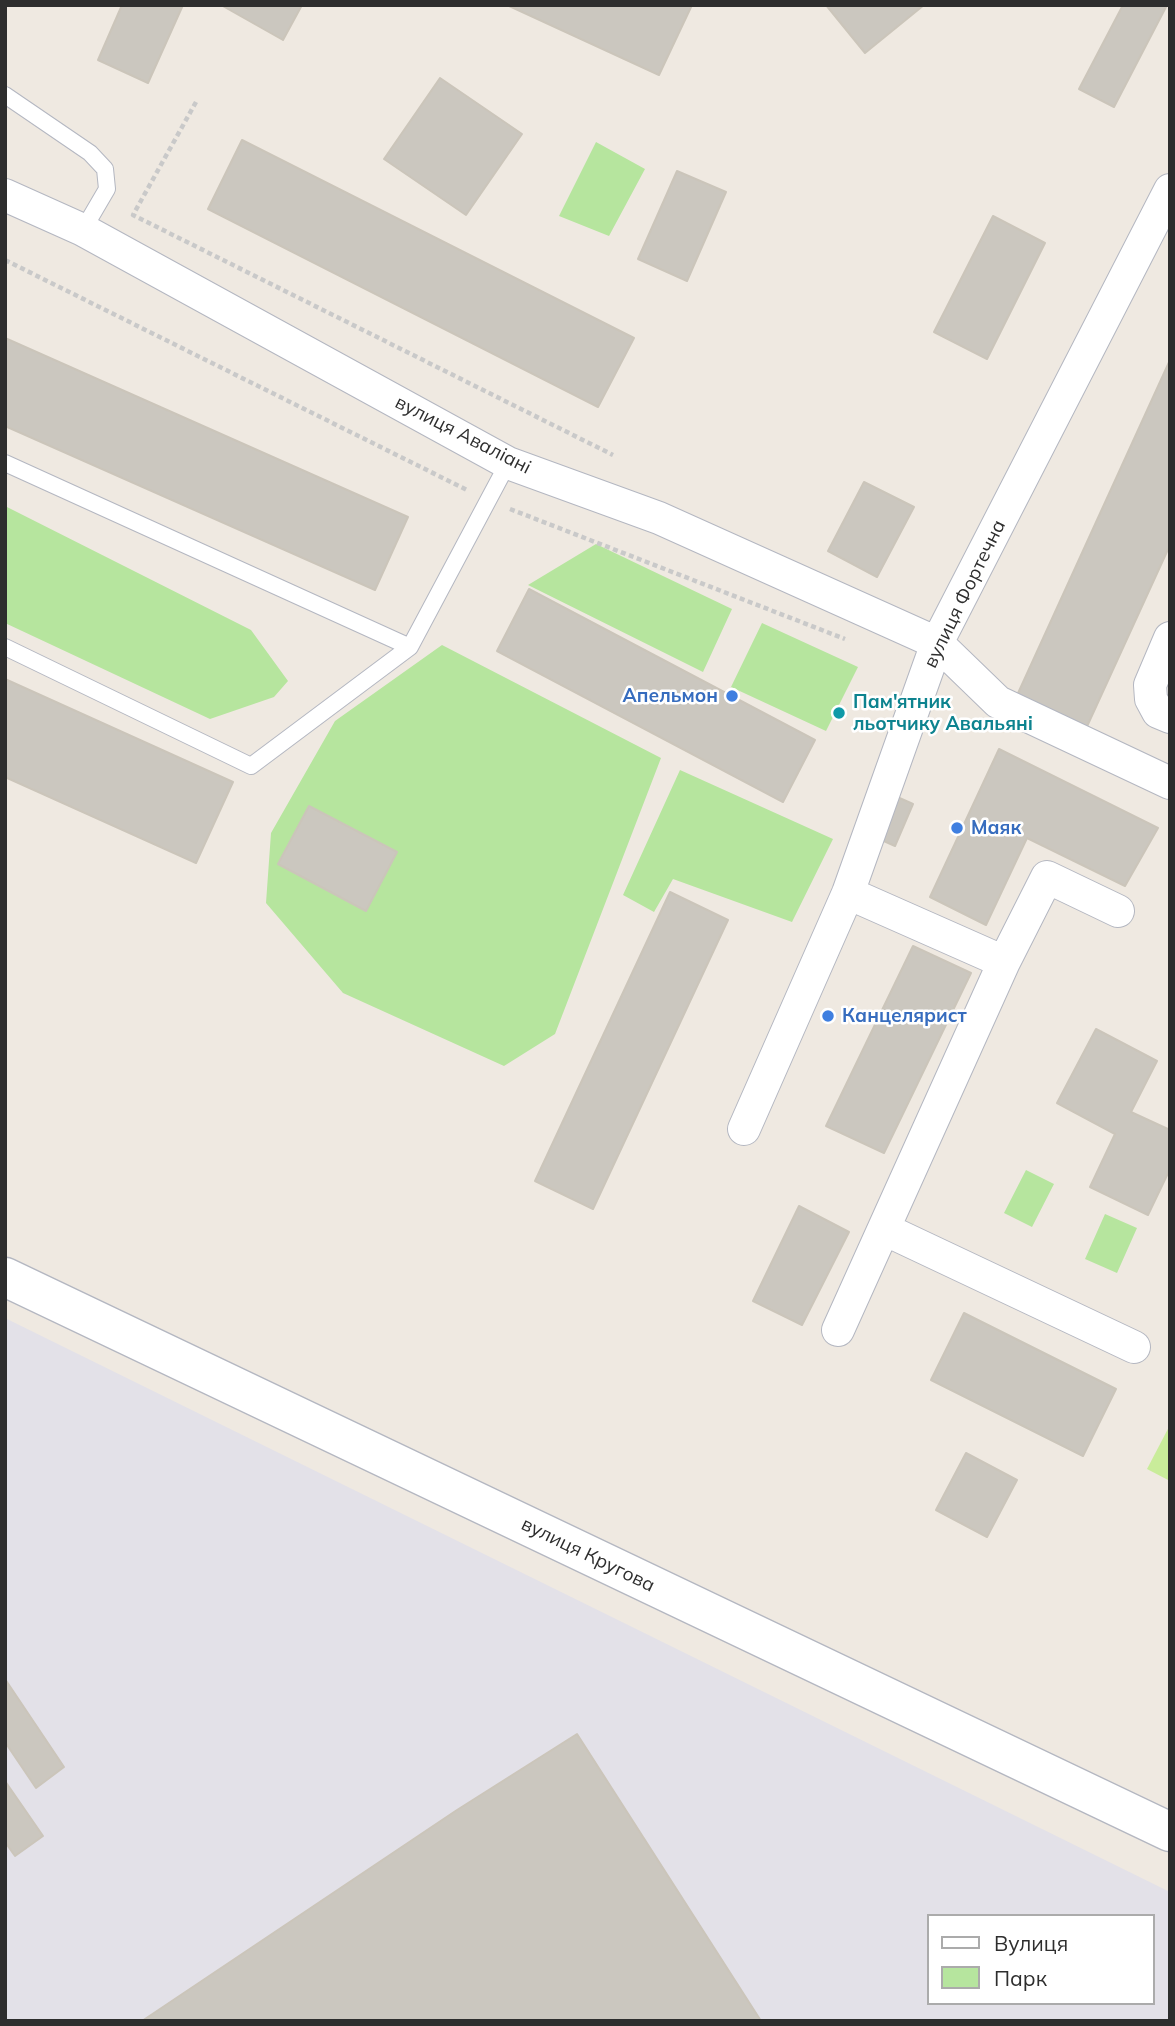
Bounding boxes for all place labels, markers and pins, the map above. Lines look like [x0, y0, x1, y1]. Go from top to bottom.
place label: Апельмон [623, 685, 718, 707]
marker: Апельмон [724, 688, 740, 704]
place label: Пам'ятник льотчику Авальяні [853, 691, 1033, 735]
marker: Пам'ятник льотчику Авальяні [831, 705, 847, 721]
place label: Маяк [971, 817, 1021, 839]
marker: Маяк [949, 820, 965, 836]
place label: Канцелярист [842, 1005, 967, 1027]
marker: Канцелярист [820, 1008, 836, 1024]

